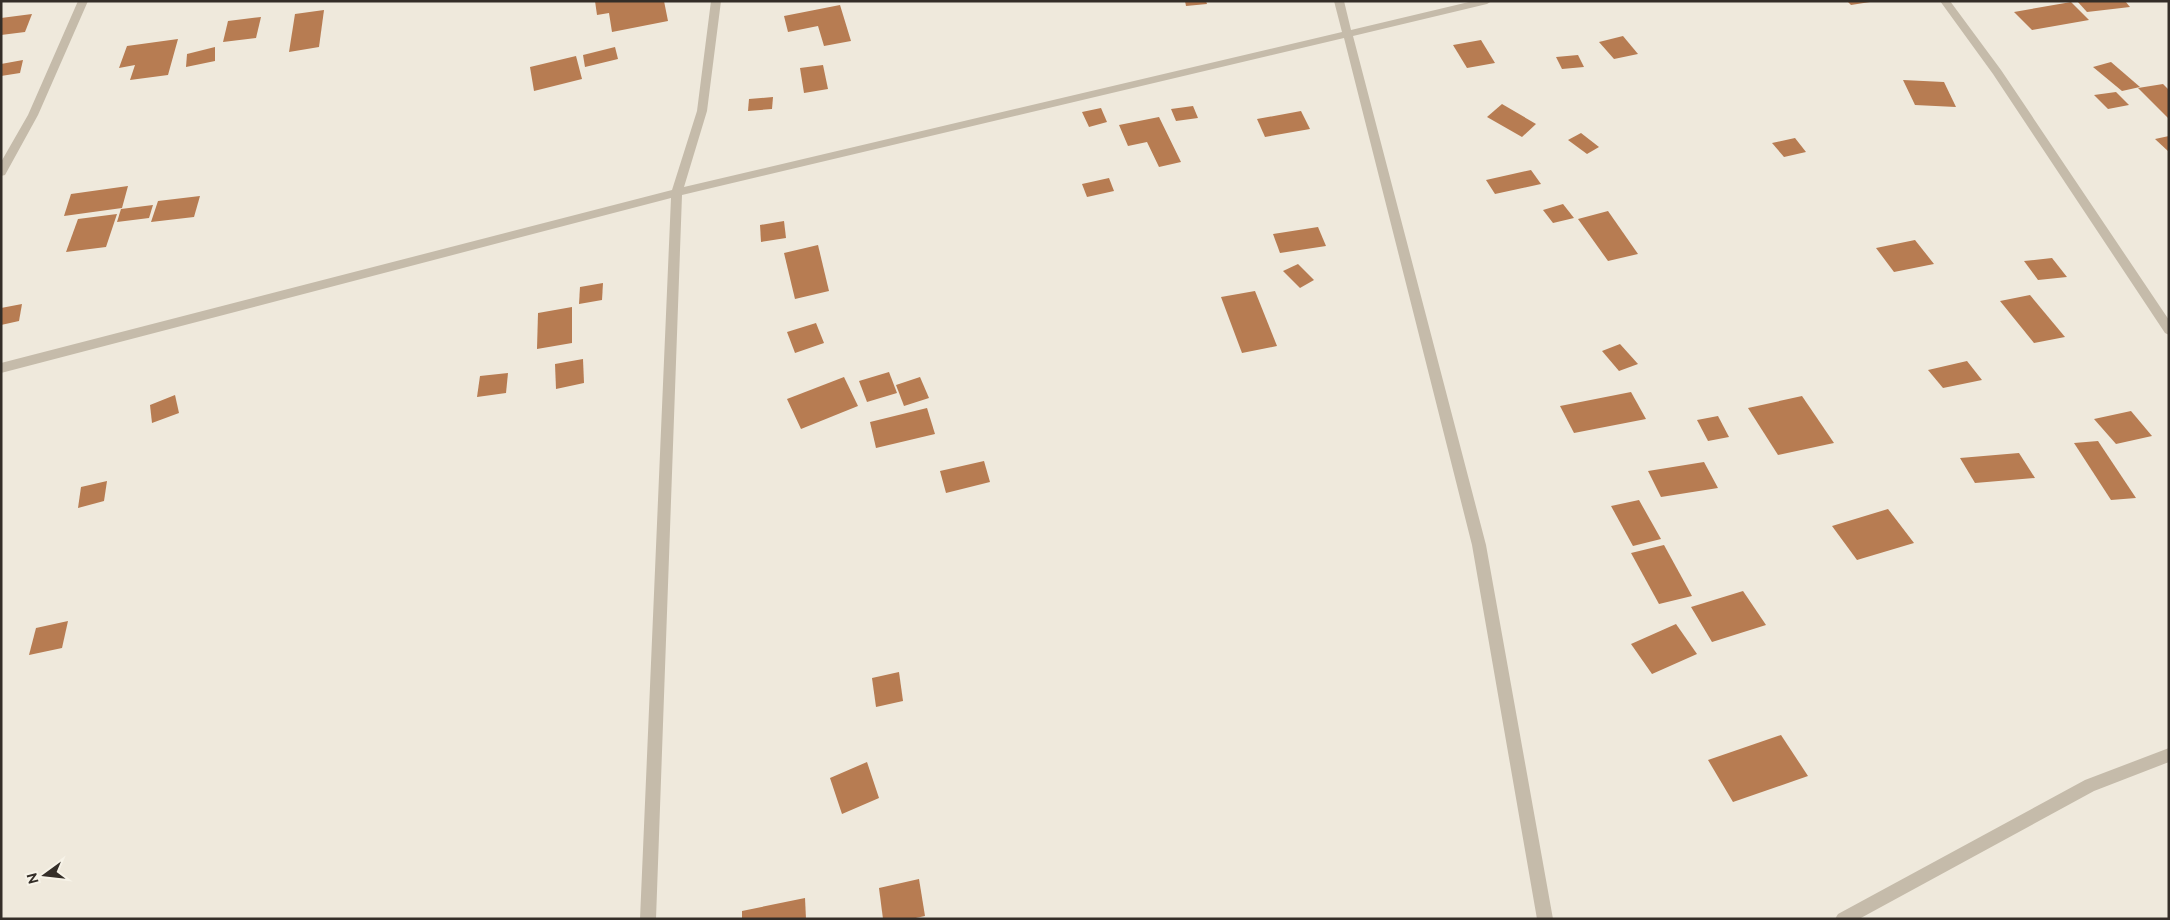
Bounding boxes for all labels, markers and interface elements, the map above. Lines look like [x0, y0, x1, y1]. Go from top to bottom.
north arrow [20, 850, 70, 900]
text: N [23, 871, 42, 886]

